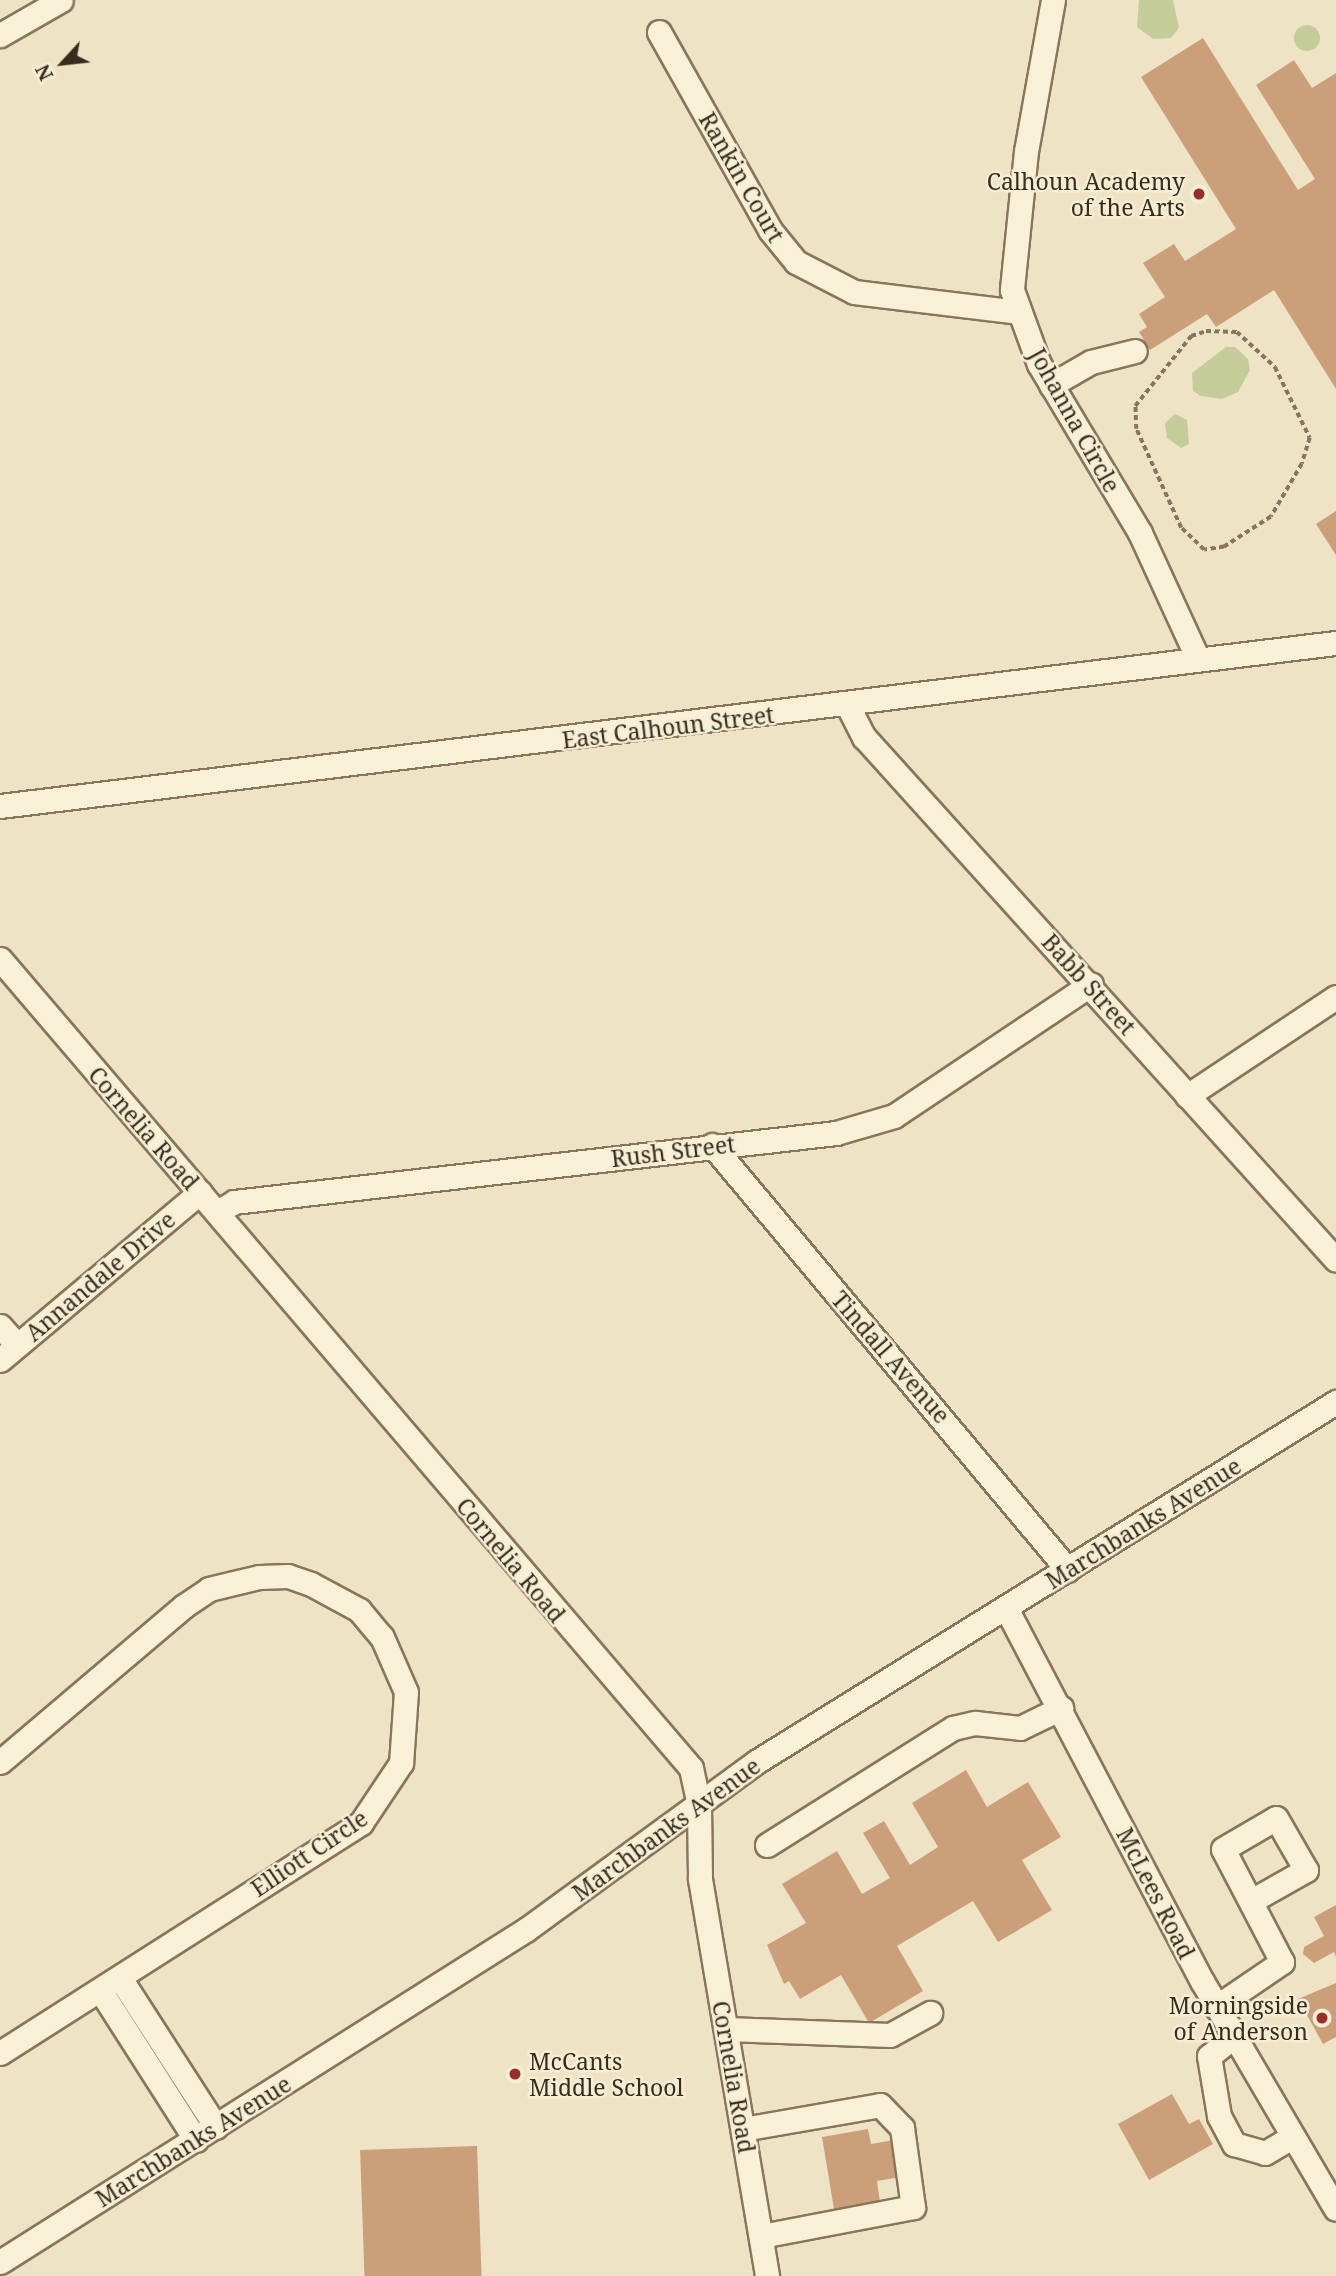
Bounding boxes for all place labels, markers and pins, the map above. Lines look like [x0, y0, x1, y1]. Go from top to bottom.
place label: Calhoun Academy of the Arts [987, 167, 1185, 221]
marker: Calhoun Academy of the Arts [1191, 186, 1207, 202]
place label: Morningside of Anderson [1169, 1991, 1308, 2045]
marker: Morningside of Anderson [1314, 2010, 1330, 2026]
place label: McCants Middle School [529, 2047, 684, 2101]
marker: McCants Middle School [507, 2066, 523, 2082]

